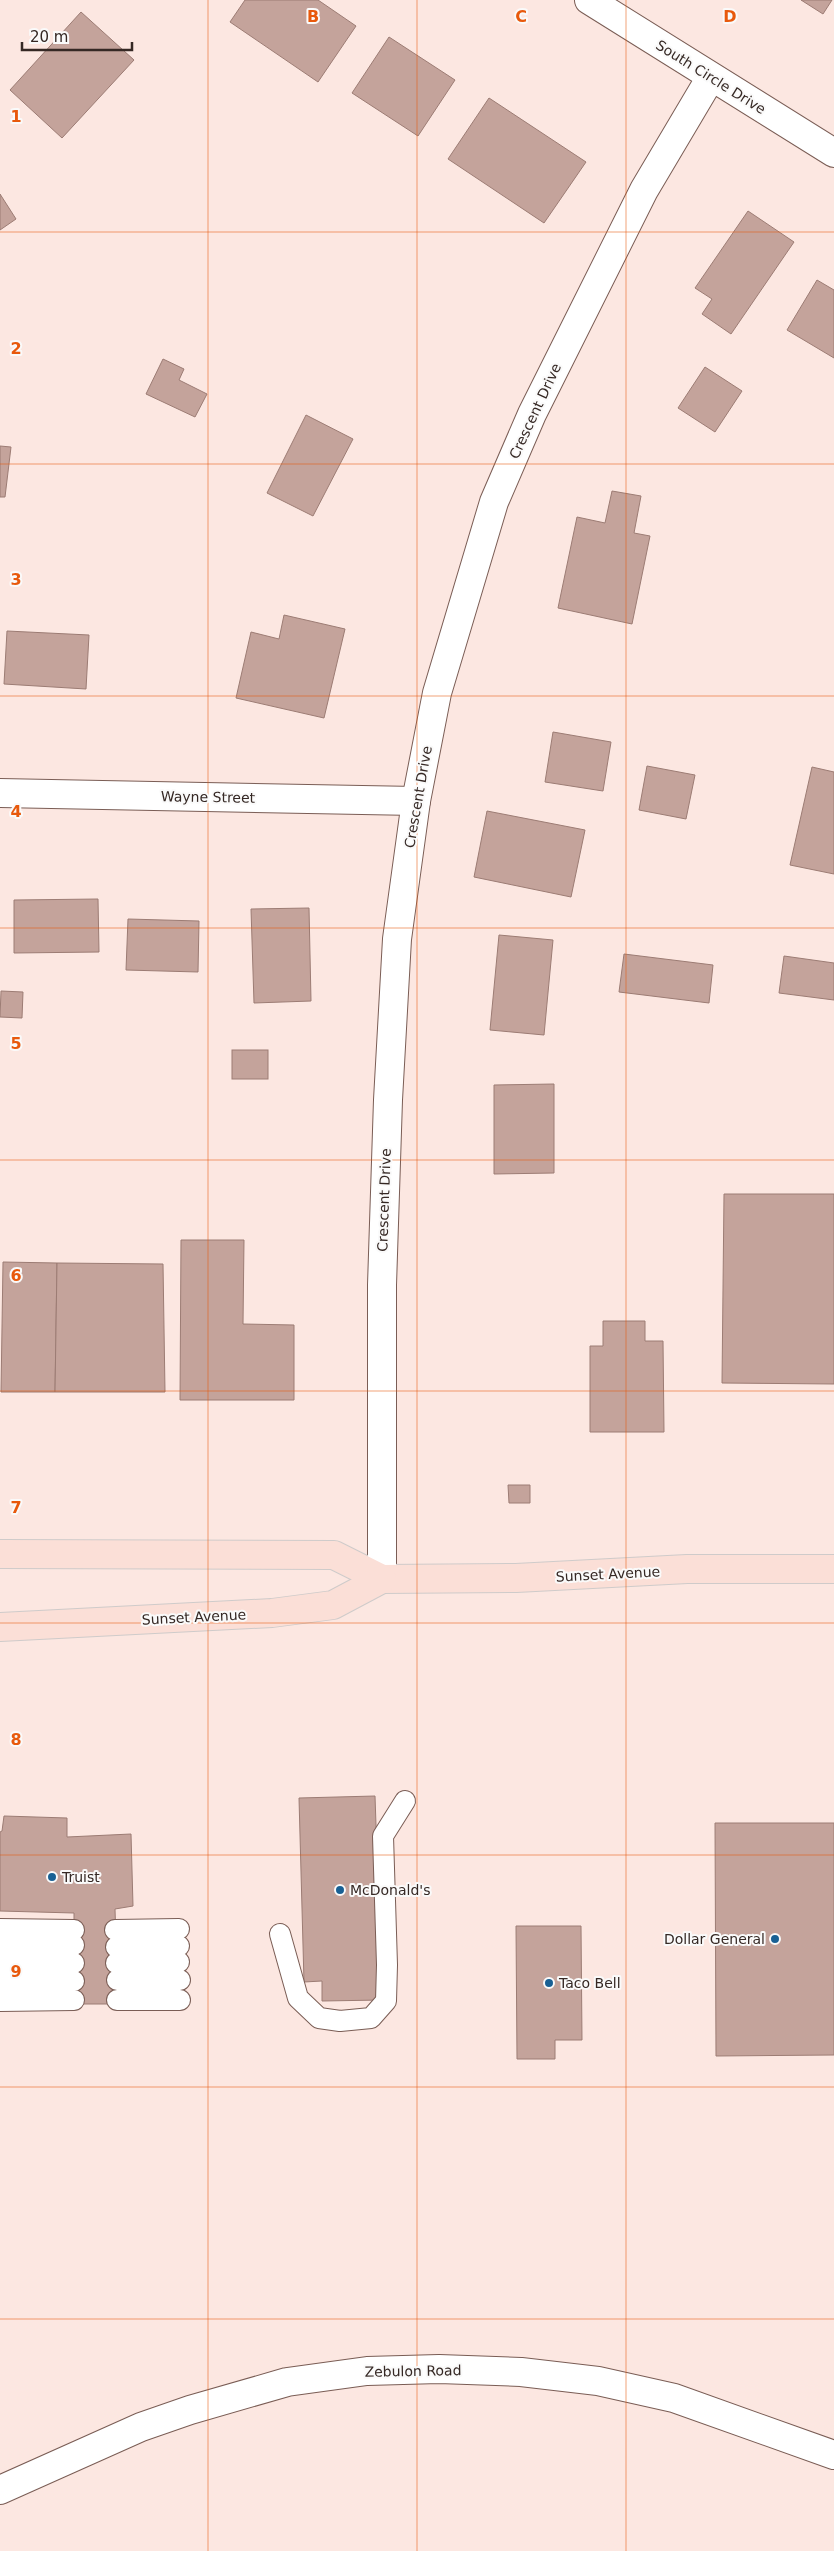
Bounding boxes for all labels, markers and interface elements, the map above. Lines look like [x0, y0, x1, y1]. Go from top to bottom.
text: B [307, 7, 319, 26]
text: C [515, 7, 527, 26]
text: D [723, 7, 737, 26]
scale bar [22, 20, 132, 52]
text: 20 m [30, 28, 68, 46]
street label: South Circle Drive [653, 37, 769, 117]
text: 1 [10, 107, 22, 126]
text: 2 [10, 339, 22, 358]
street label: Crescent Drive [506, 361, 564, 461]
text: 3 [10, 570, 22, 589]
street label: Crescent Drive [401, 745, 435, 849]
street label: Wayne Street [161, 788, 256, 806]
text: 4 [10, 802, 22, 821]
text: 5 [10, 1034, 22, 1053]
street label: Crescent Drive [374, 1148, 394, 1252]
text: 6 [10, 1266, 22, 1285]
text: 7 [10, 1498, 22, 1517]
street label: Sunset Avenue [555, 1563, 661, 1585]
street label: Sunset Avenue [141, 1606, 247, 1628]
text: 8 [10, 1730, 22, 1749]
place label: Truist [61, 1869, 100, 1885]
marker: Truist [46, 1871, 58, 1883]
place label: McDonald's [350, 1882, 431, 1898]
marker: McDonald's [334, 1884, 346, 1896]
place label: Dollar General [664, 1931, 765, 1947]
marker: Dollar General [769, 1933, 781, 1945]
text: 9 [10, 1962, 22, 1981]
place label: Taco Bell [558, 1975, 621, 1991]
marker: Taco Bell [543, 1977, 555, 1989]
street label: Zebulon Road [364, 2362, 462, 2380]

